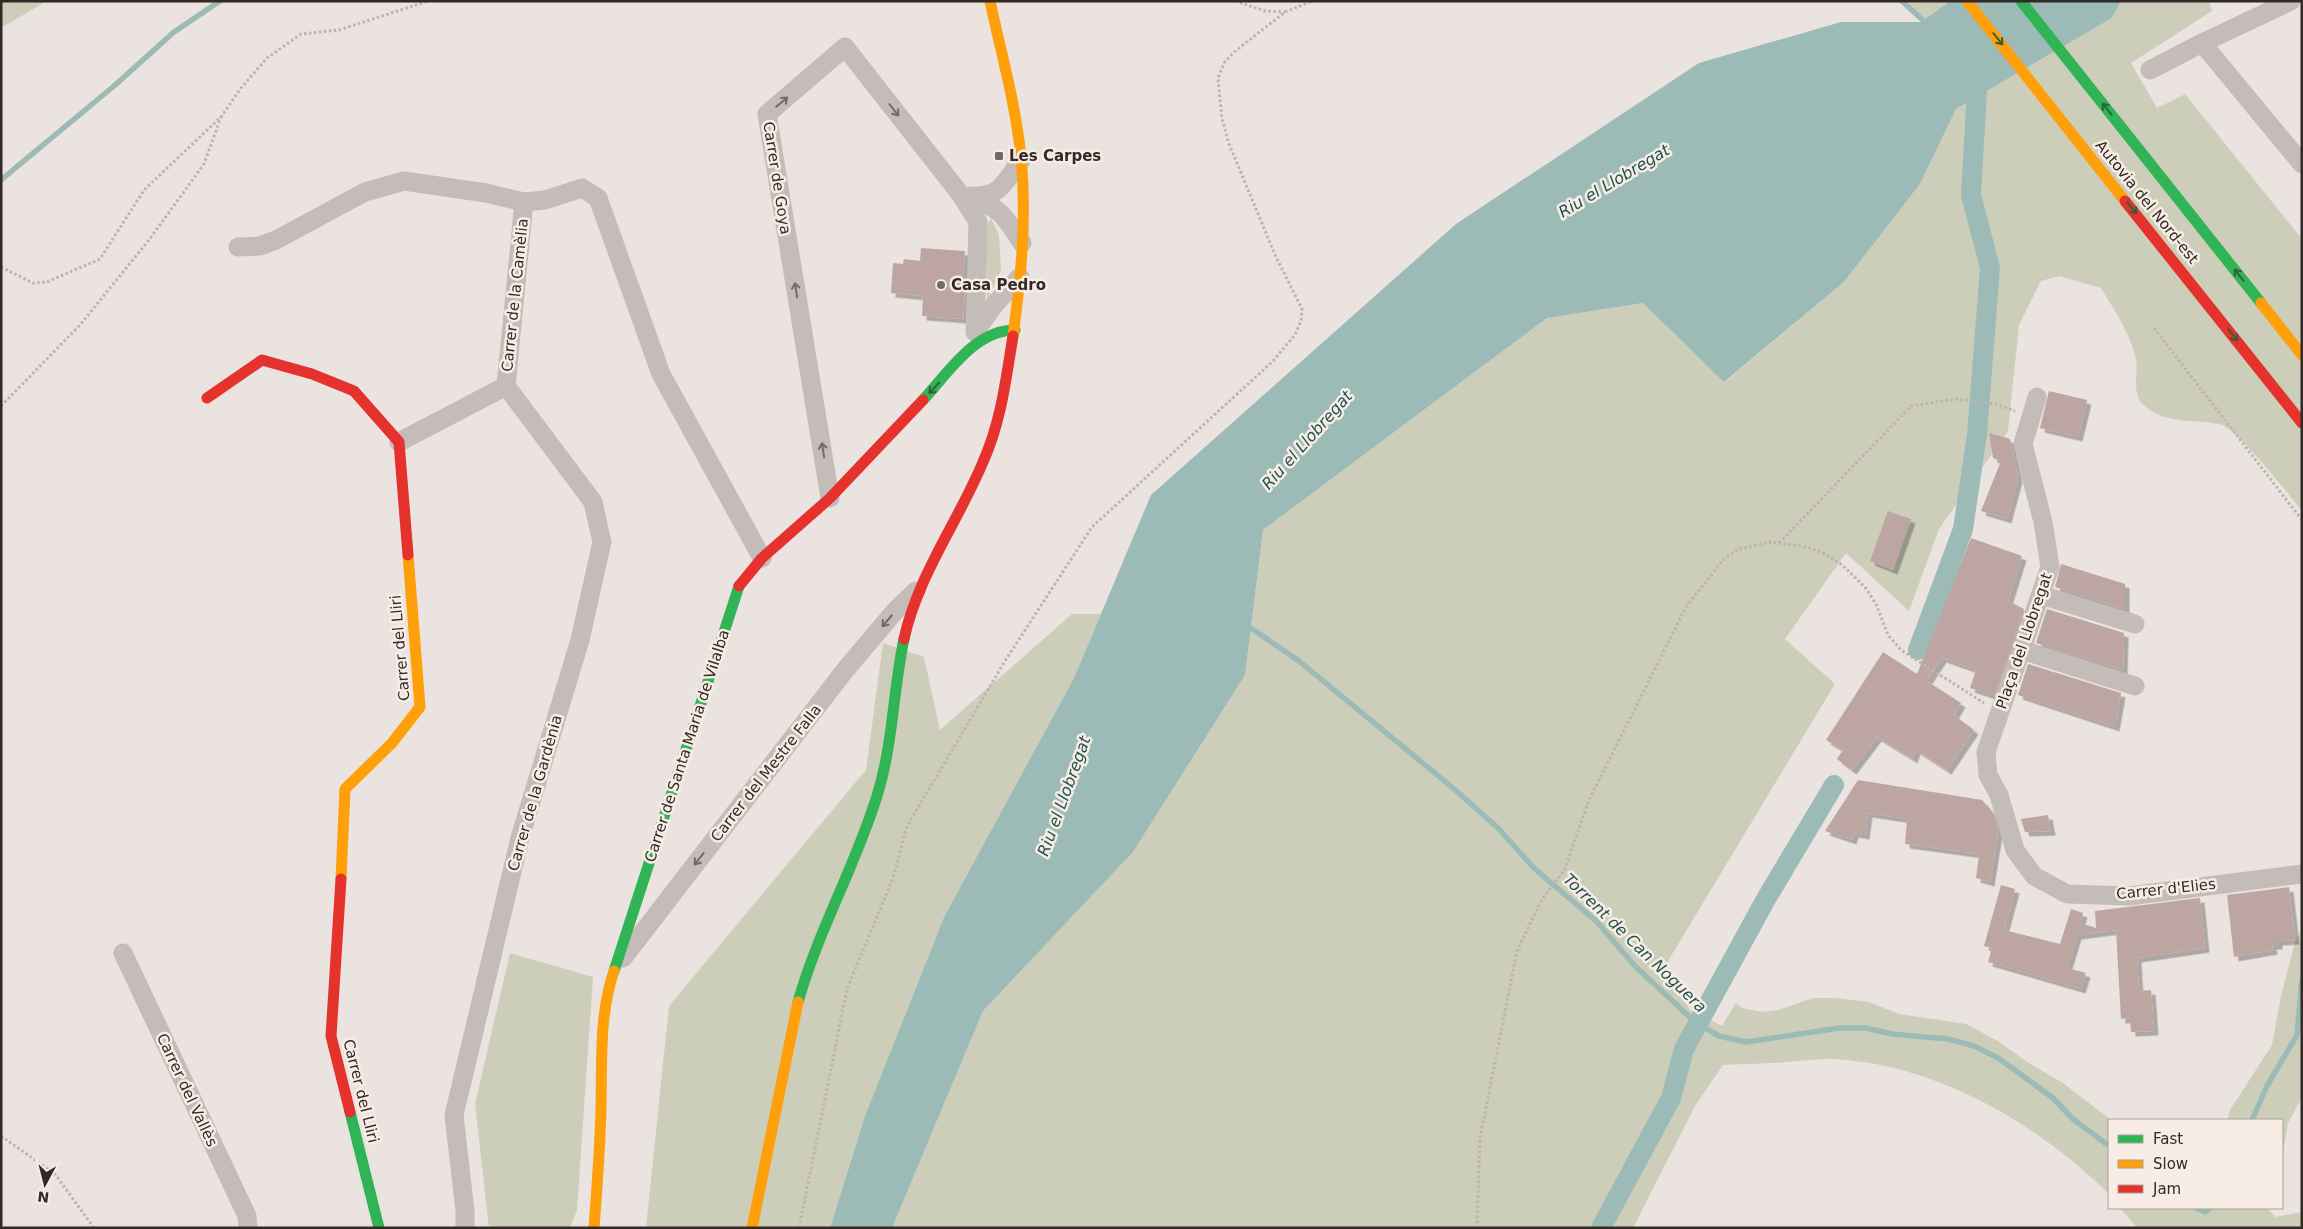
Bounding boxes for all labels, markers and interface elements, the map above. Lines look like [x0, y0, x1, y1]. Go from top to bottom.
one-way arrow [1992, 33, 2003, 46]
one-way arrow [775, 96, 788, 107]
one-way arrow [888, 103, 899, 116]
one-way arrow [2101, 103, 2112, 116]
street label: Carrer de Goya [759, 120, 795, 236]
street label: Autovia del Nord-est [2092, 137, 2202, 267]
water label: Riu el Llobregat [1555, 140, 1674, 222]
place label: Les Carpes [1009, 147, 1101, 165]
marker: Les Carpes [993, 150, 1005, 162]
one-way arrow [2127, 201, 2138, 214]
street label: Carrer de la Camèlia [498, 217, 532, 373]
one-way arrow [2233, 269, 2244, 282]
place label: Casa Pedro [951, 276, 1046, 294]
marker: Casa Pedro [935, 279, 947, 291]
one-way arrow [791, 282, 801, 298]
one-way arrow [2228, 328, 2239, 341]
one-way arrow [928, 382, 940, 395]
water label: Riu el Llobregat [1258, 386, 1357, 493]
one-way arrow [817, 443, 827, 459]
street label: Plaça del Llobregat [1992, 570, 2056, 712]
street label: Carrer del Lliri [386, 594, 414, 702]
one-way arrow [881, 615, 892, 628]
street label: Carrer de Santa Maria de Vilalba [641, 627, 733, 865]
street label: Carrer del Mestre Falla [707, 701, 825, 845]
street label: Carrer de la Gardènia [504, 713, 566, 873]
water label: Riu el Llobregat [1034, 733, 1095, 859]
one-way arrow [694, 852, 705, 865]
water label: Torrent de Can Noguera [1559, 870, 1711, 1016]
street label: Carrer d'Elies [2115, 875, 2217, 903]
street label: Carrer del Vallès [153, 1030, 221, 1150]
street label: Carrer del Lliri [339, 1037, 383, 1145]
legend [2108, 1119, 2283, 1209]
text: Fast [2153, 1130, 2183, 1148]
text: Slow [2153, 1155, 2188, 1173]
north arrow [20, 1159, 70, 1209]
text: Jam [2152, 1180, 2181, 1198]
text: N [37, 1188, 50, 1206]

